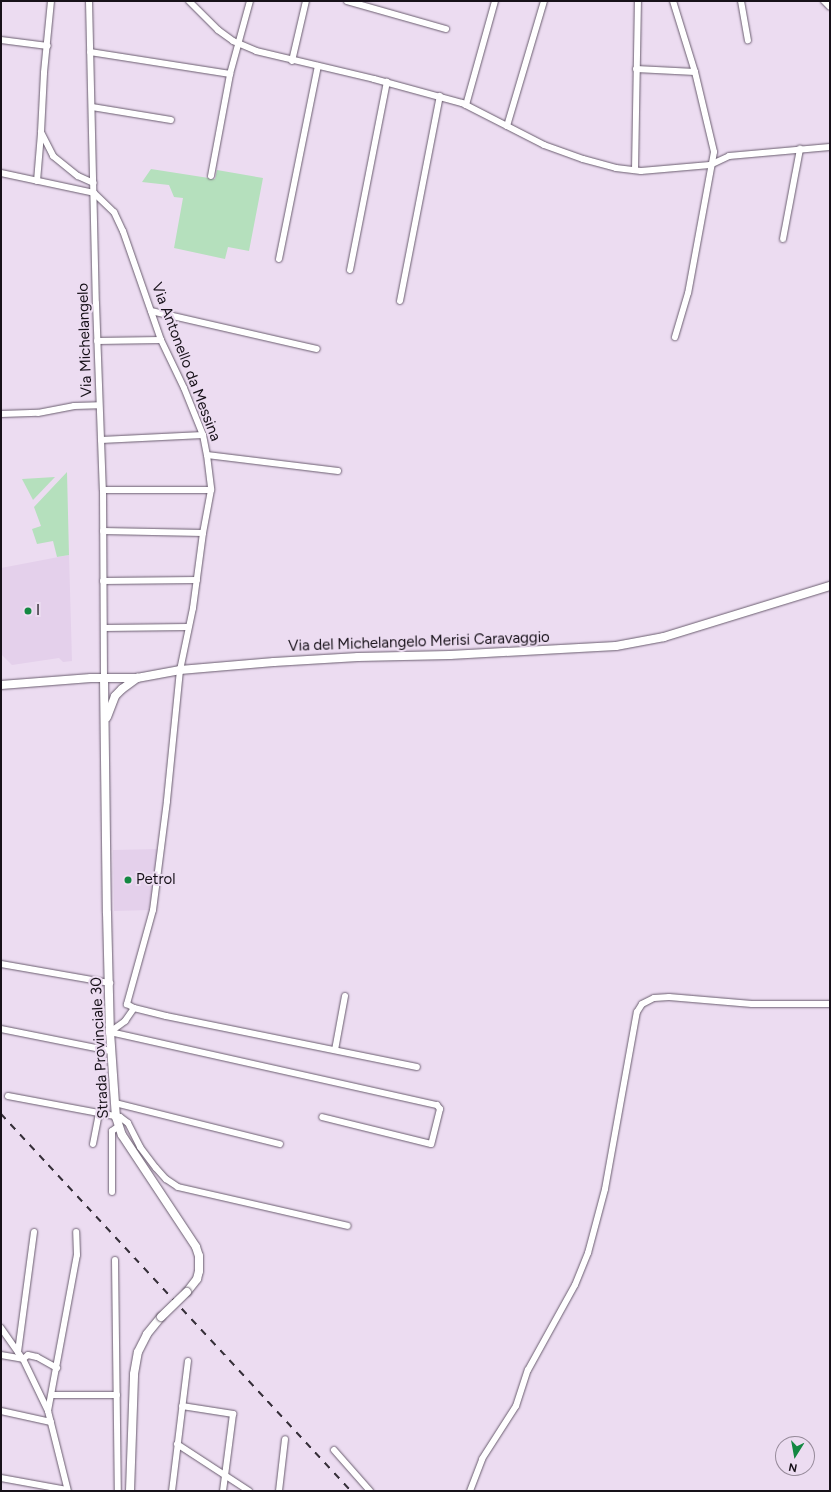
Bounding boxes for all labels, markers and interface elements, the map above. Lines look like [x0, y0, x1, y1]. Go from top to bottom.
street label: Via Antonello da Messina [147, 280, 225, 444]
street label: Via Michelangelo [74, 283, 96, 397]
place label: I [36, 602, 40, 620]
marker: I [23, 606, 33, 616]
street label: Via del Michelangelo Merisi Caravaggio [288, 628, 550, 656]
place label: Petrol [136, 871, 175, 889]
marker: Petrol [123, 875, 133, 885]
street label: Strada Provinciale 30 [87, 977, 113, 1119]
north arrow [775, 1436, 815, 1476]
text: N [787, 1460, 798, 1474]

